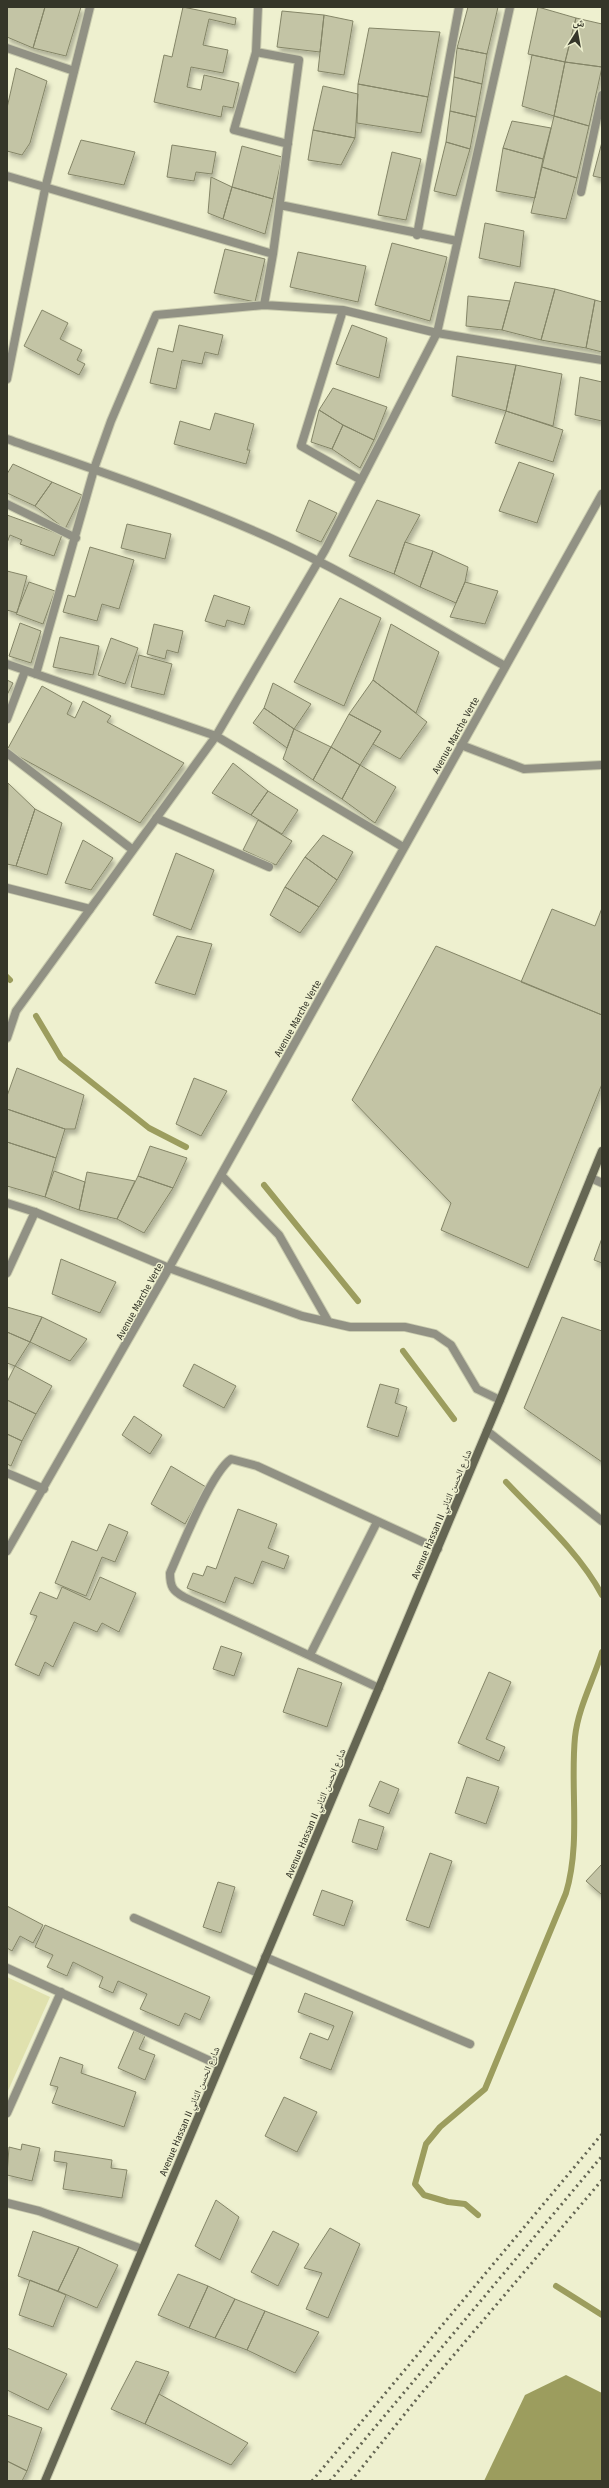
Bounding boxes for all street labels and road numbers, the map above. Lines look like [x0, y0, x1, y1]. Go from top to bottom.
street label: Avenue Marche Verte [430, 695, 482, 776]
street label: Avenue Marche Verte [272, 978, 324, 1059]
street label: Avenue Marche Verte [114, 1261, 166, 1342]
street label: Avenue Hassan II شارع الحسن الثاني [409, 1448, 476, 1581]
street label: Avenue Hassan II شارع الحسن الثاني [283, 1747, 350, 1880]
street label: Avenue Hassan II شارع الحسن الثاني [157, 2045, 224, 2178]

